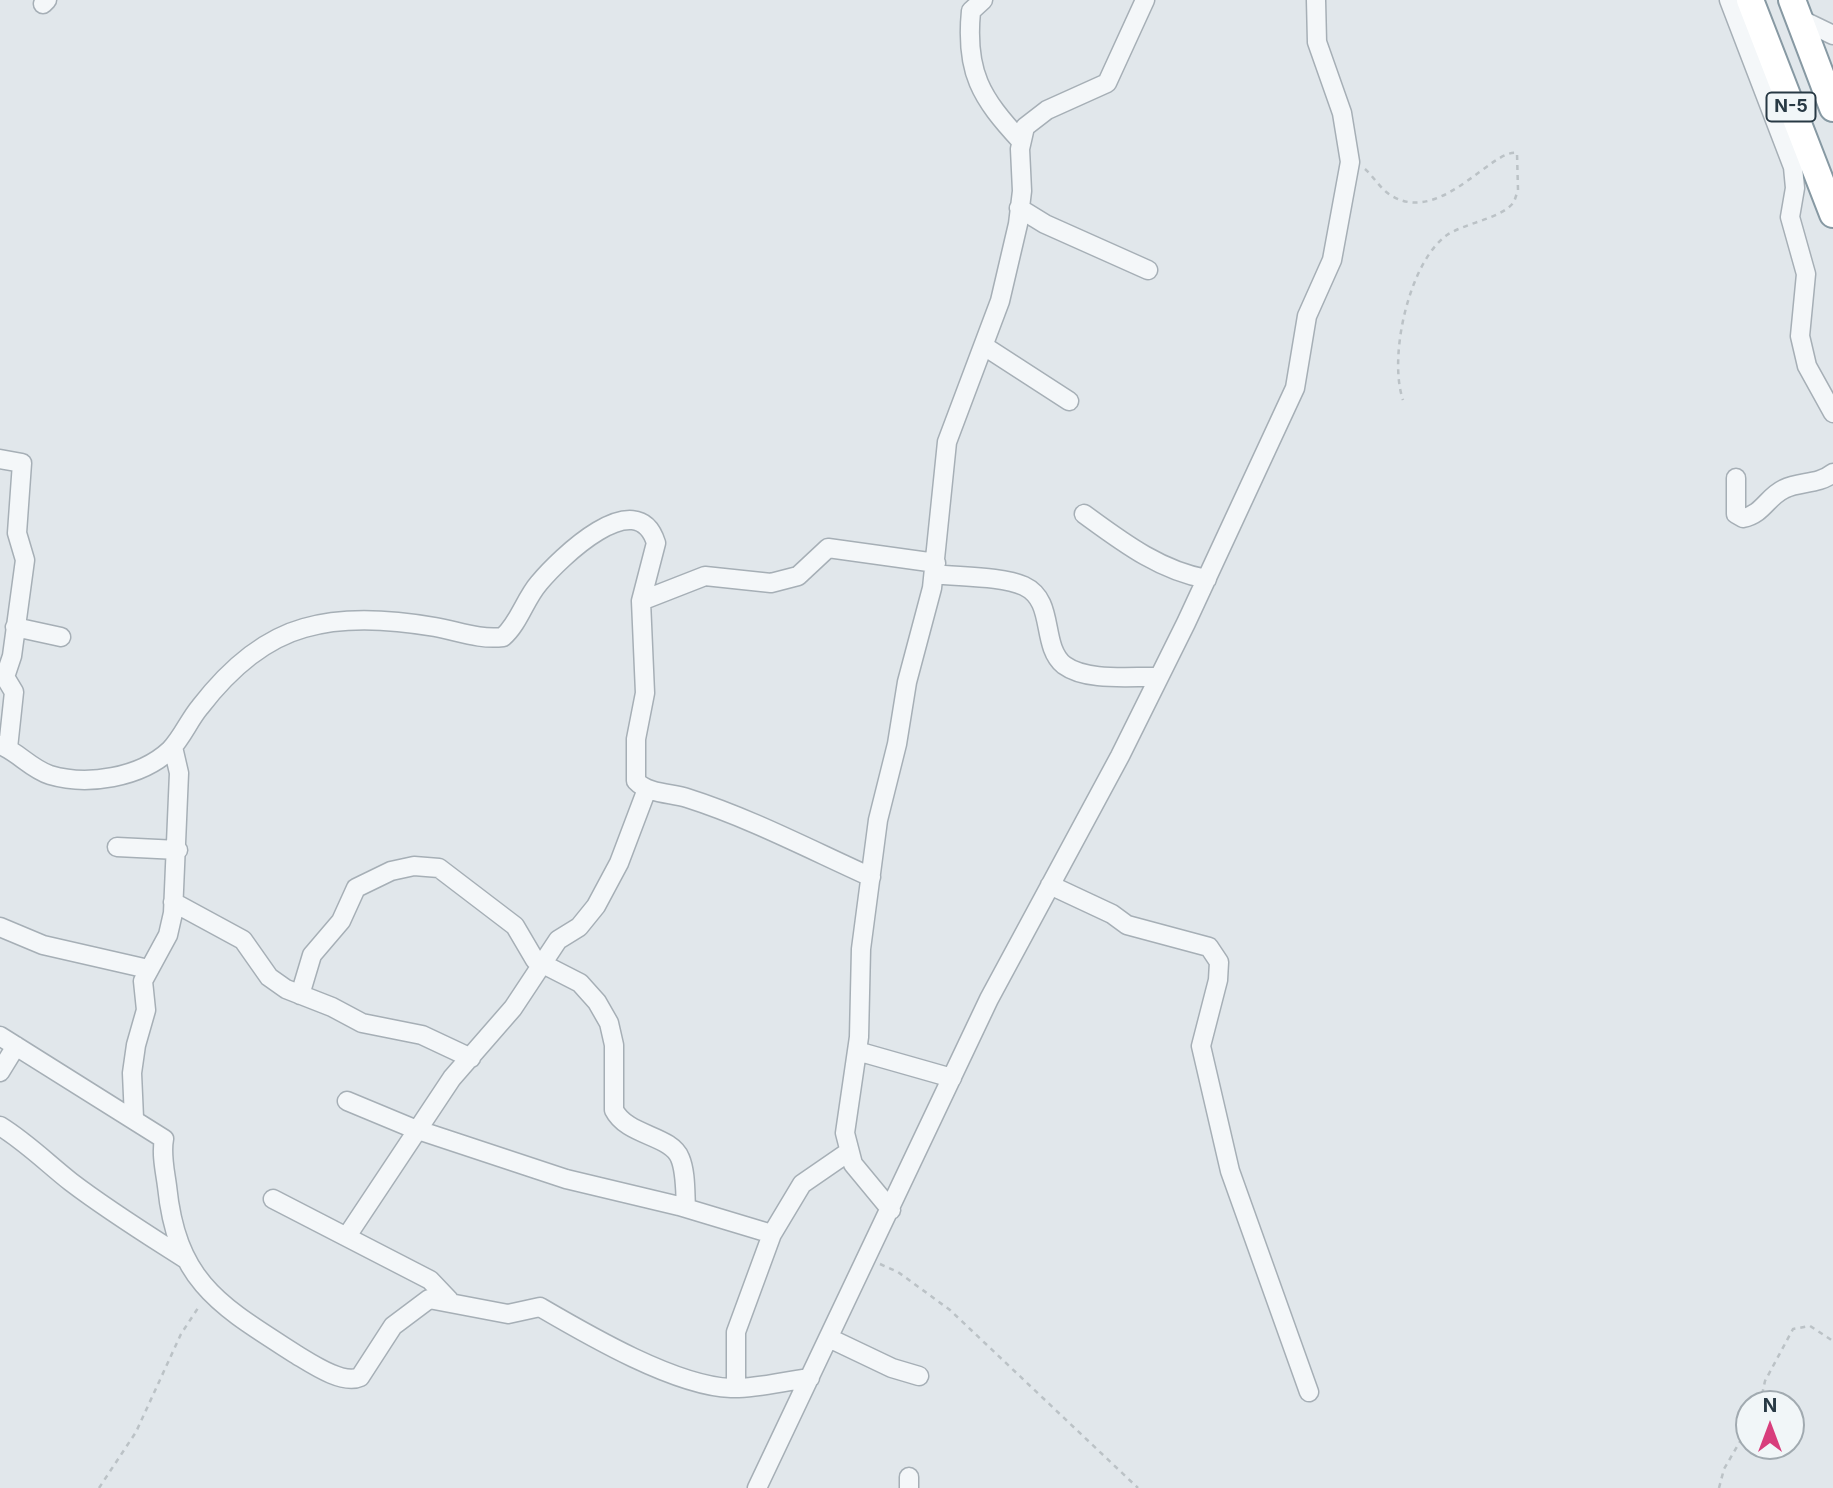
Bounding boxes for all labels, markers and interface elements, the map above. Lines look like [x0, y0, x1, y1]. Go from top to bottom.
road number: N-5 [1766, 92, 1816, 122]
north arrow [1735, 1390, 1805, 1460]
text: N [1763, 1394, 1777, 1417]

